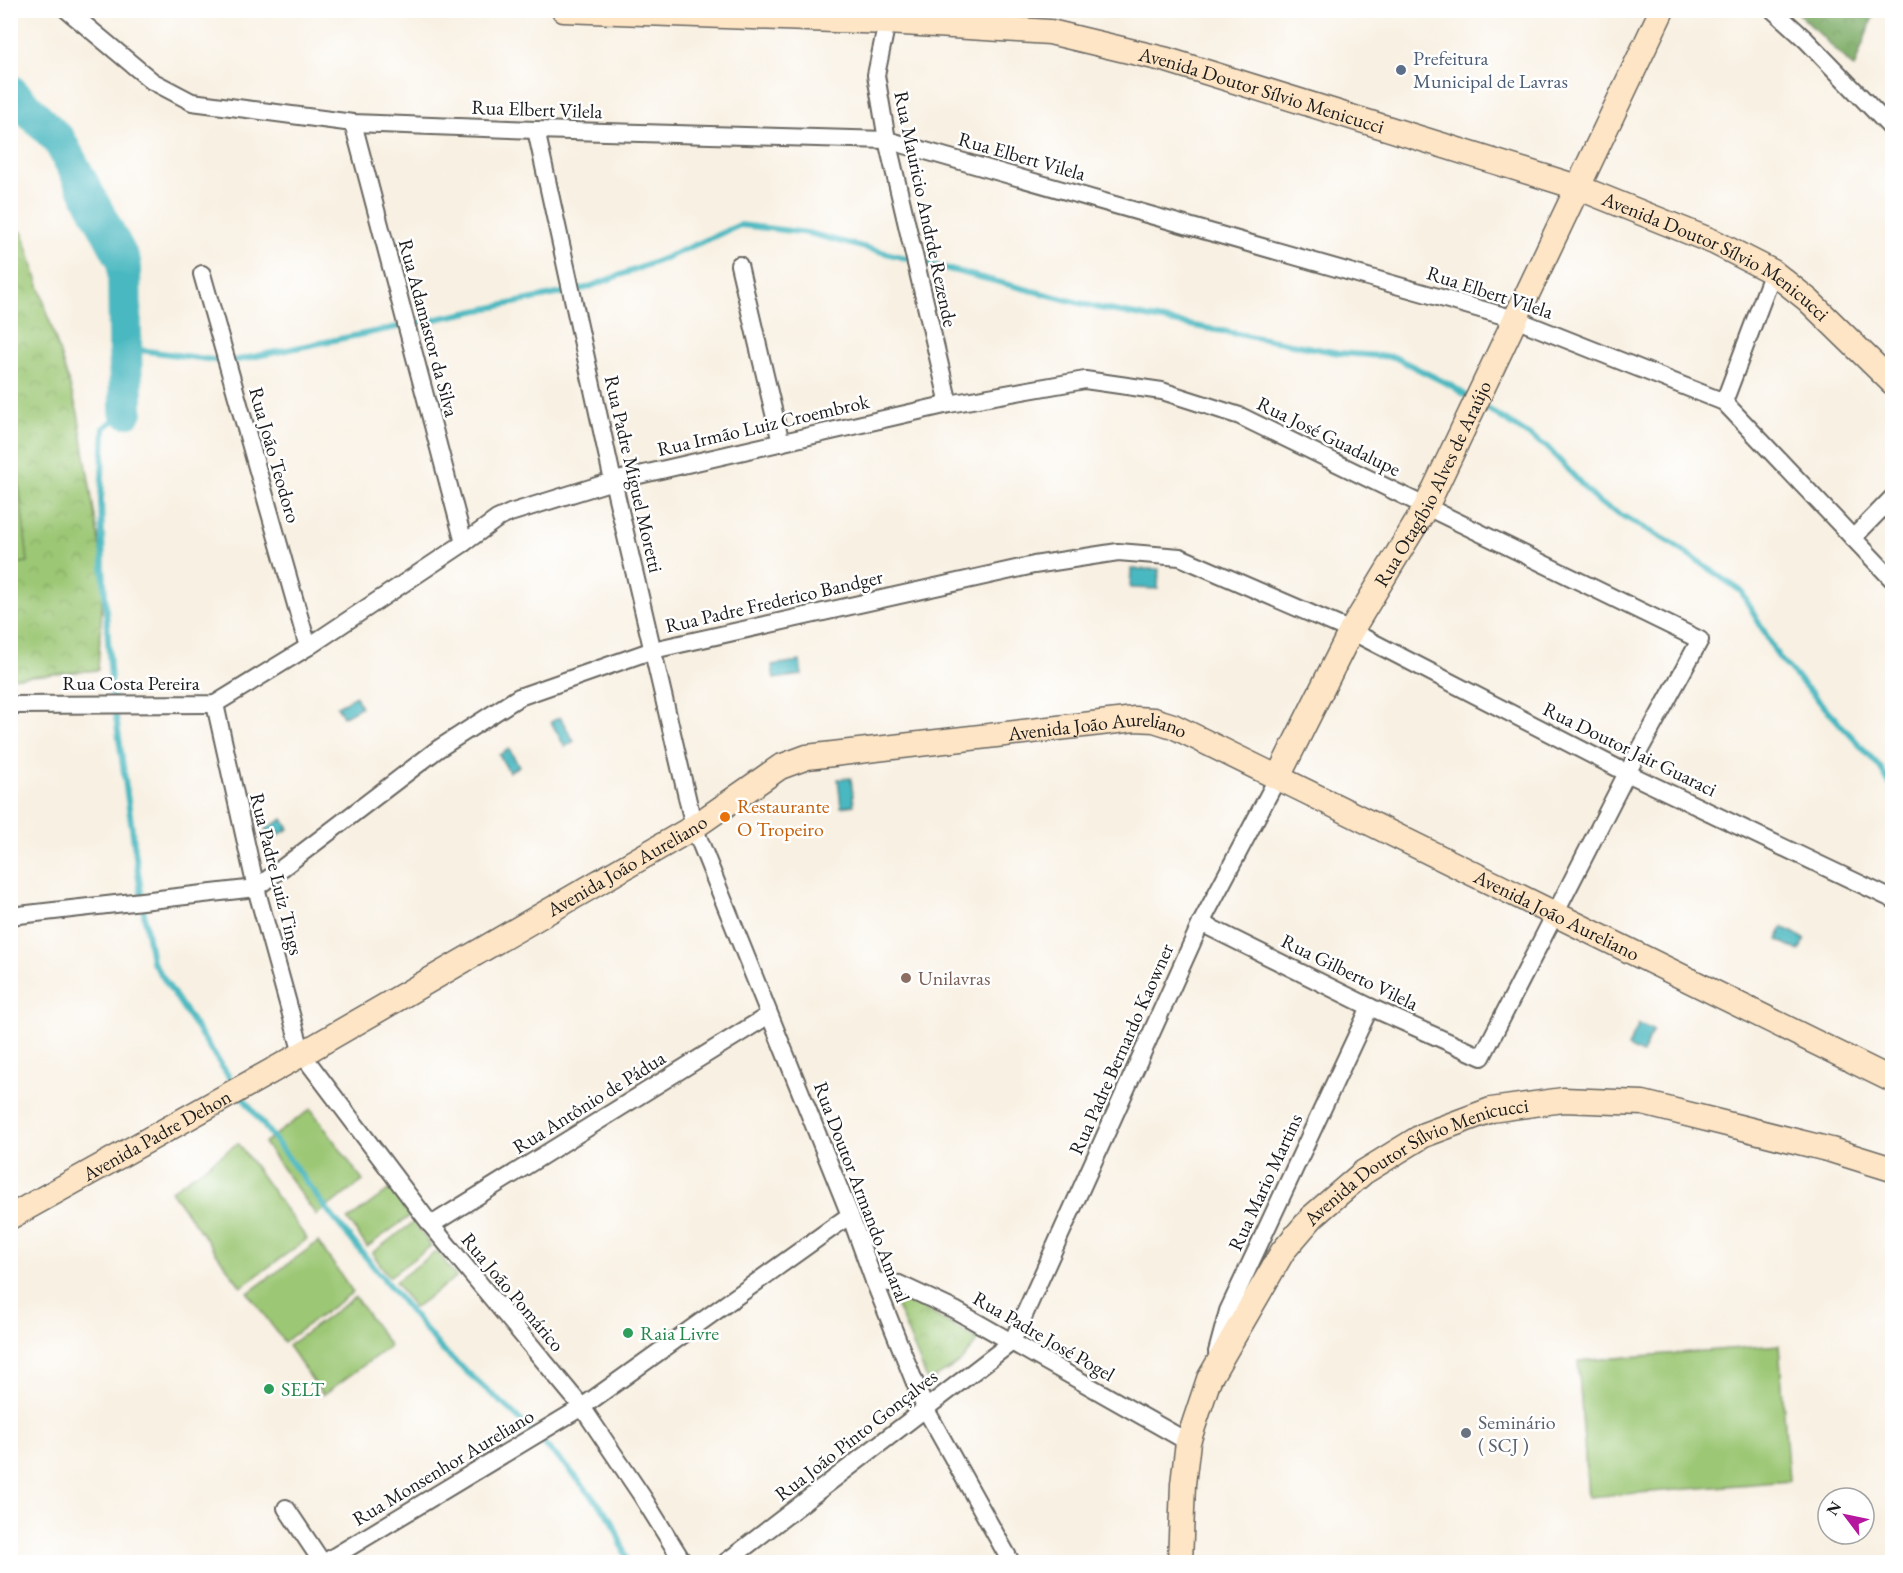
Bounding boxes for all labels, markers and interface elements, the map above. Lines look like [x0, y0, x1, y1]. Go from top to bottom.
street label: Avenida Doutor Sílvio Menicucci [1135, 40, 1388, 140]
place label: Prefeitura Municipal de Lavras [1413, 45, 1568, 94]
marker: Prefeitura Municipal de Lavras [1394, 63, 1408, 77]
street label: Rua Mauricio Andrde Rezende [888, 89, 964, 329]
street label: Rua Elbert Vilela [471, 94, 603, 124]
street label: Rua Elbert Vilela [955, 125, 1089, 187]
street label: Avenida Doutor Sílvio Menicucci [1597, 185, 1835, 327]
street label: Rua Adamastor da Silva [393, 236, 465, 420]
street label: Rua Elbert Vilela [1424, 259, 1556, 325]
street label: Rua Padre Miguel Moretti [599, 373, 669, 575]
street label: Rua Otagíbio Alves de Araújo [1368, 376, 1497, 592]
street label: Rua João Teodoro [243, 384, 307, 526]
street label: Rua Irmão Luiz Croembrok [655, 388, 872, 462]
street label: Rua José Guadalupe [1253, 390, 1405, 482]
street label: Rua Padre Frederico Bandger [663, 563, 886, 639]
street label: Rua Costa Pereira [62, 670, 200, 696]
street label: Rua Doutor Jair Guaraci [1539, 696, 1721, 802]
street label: Avenida João Aureliano [1005, 706, 1192, 747]
street label: Rua Padre Luiz Tings [244, 790, 310, 958]
place label: Restaurante O Tropeiro [737, 793, 830, 842]
street label: Avenida João Aureliano [541, 809, 712, 923]
marker: Restaurante O Tropeiro [718, 810, 732, 824]
street label: Avenida João Aureliano [1469, 863, 1644, 967]
street label: Rua Gilberto Vilela [1277, 928, 1423, 1016]
street label: Rua Padre Bernardo Kaowner [1063, 939, 1180, 1159]
place label: Unilavras [918, 965, 990, 991]
marker: Unilavras [899, 971, 913, 985]
street label: Rua Antônio de Pádua [508, 1045, 670, 1159]
street label: Rua Doutor Armando Amaral [808, 1078, 916, 1306]
street label: Avenida Padre Dehon [77, 1083, 236, 1188]
street label: Avenida Doutor Sílvio Menicucci [1297, 1092, 1530, 1232]
street label: Rua Mario Martins [1222, 1109, 1308, 1255]
street label: Rua João Pomárico [456, 1227, 570, 1357]
street label: Rua Padre José Pogel [968, 1285, 1120, 1387]
place label: Raia Livre [640, 1320, 719, 1346]
marker: Raia Livre [621, 1326, 635, 1340]
street label: Rua João Pinto Gonçalves [769, 1363, 943, 1507]
place label: SELT [281, 1376, 325, 1402]
marker: SELT [262, 1382, 276, 1396]
street label: Rua Monsenhor Aureliano [347, 1402, 539, 1532]
place label: Seminário ( SCJ ) [1478, 1409, 1556, 1458]
marker: Seminário ( SCJ ) [1459, 1426, 1473, 1440]
north arrow [1816, 1486, 1876, 1546]
text: N [1821, 1497, 1846, 1519]

